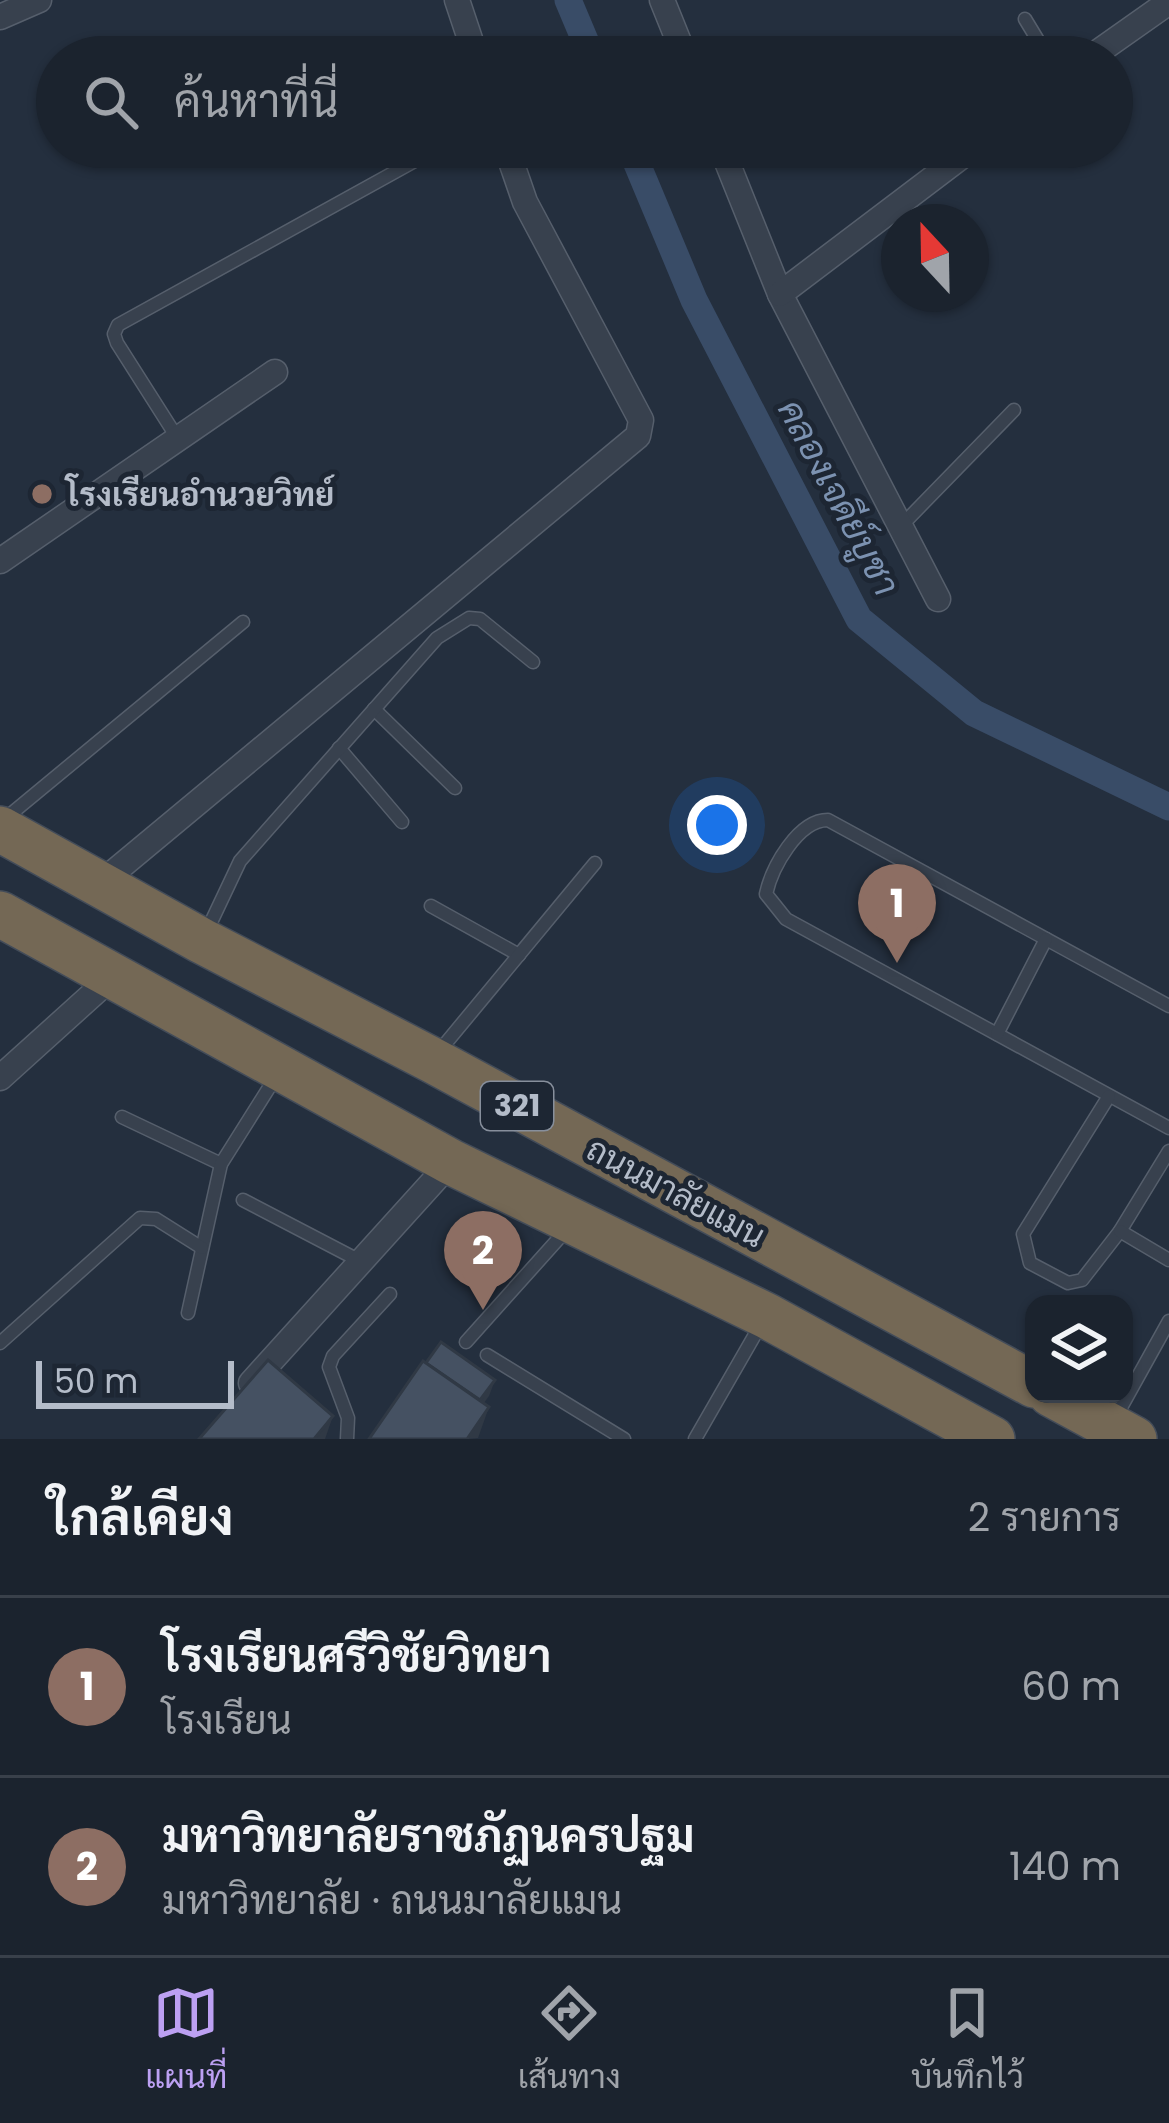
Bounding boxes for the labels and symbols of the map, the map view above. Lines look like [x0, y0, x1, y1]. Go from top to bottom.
north arrow [881, 204, 989, 312]
water label: คลองเจดีย์บูชา [765, 390, 912, 604]
place label: โรงเรียนอำนวยวิทย์ [64, 471, 335, 518]
marker: โรงเรียนอำนวยวิทย์ [29, 481, 55, 507]
your location [687, 795, 747, 855]
pin: 1 [858, 864, 936, 963]
road number: 321 [481, 1082, 553, 1130]
street label: ถนนมาลัยแมน [578, 1126, 773, 1259]
pin: 2 [444, 1211, 522, 1310]
scale bar [36, 1355, 234, 1408]

